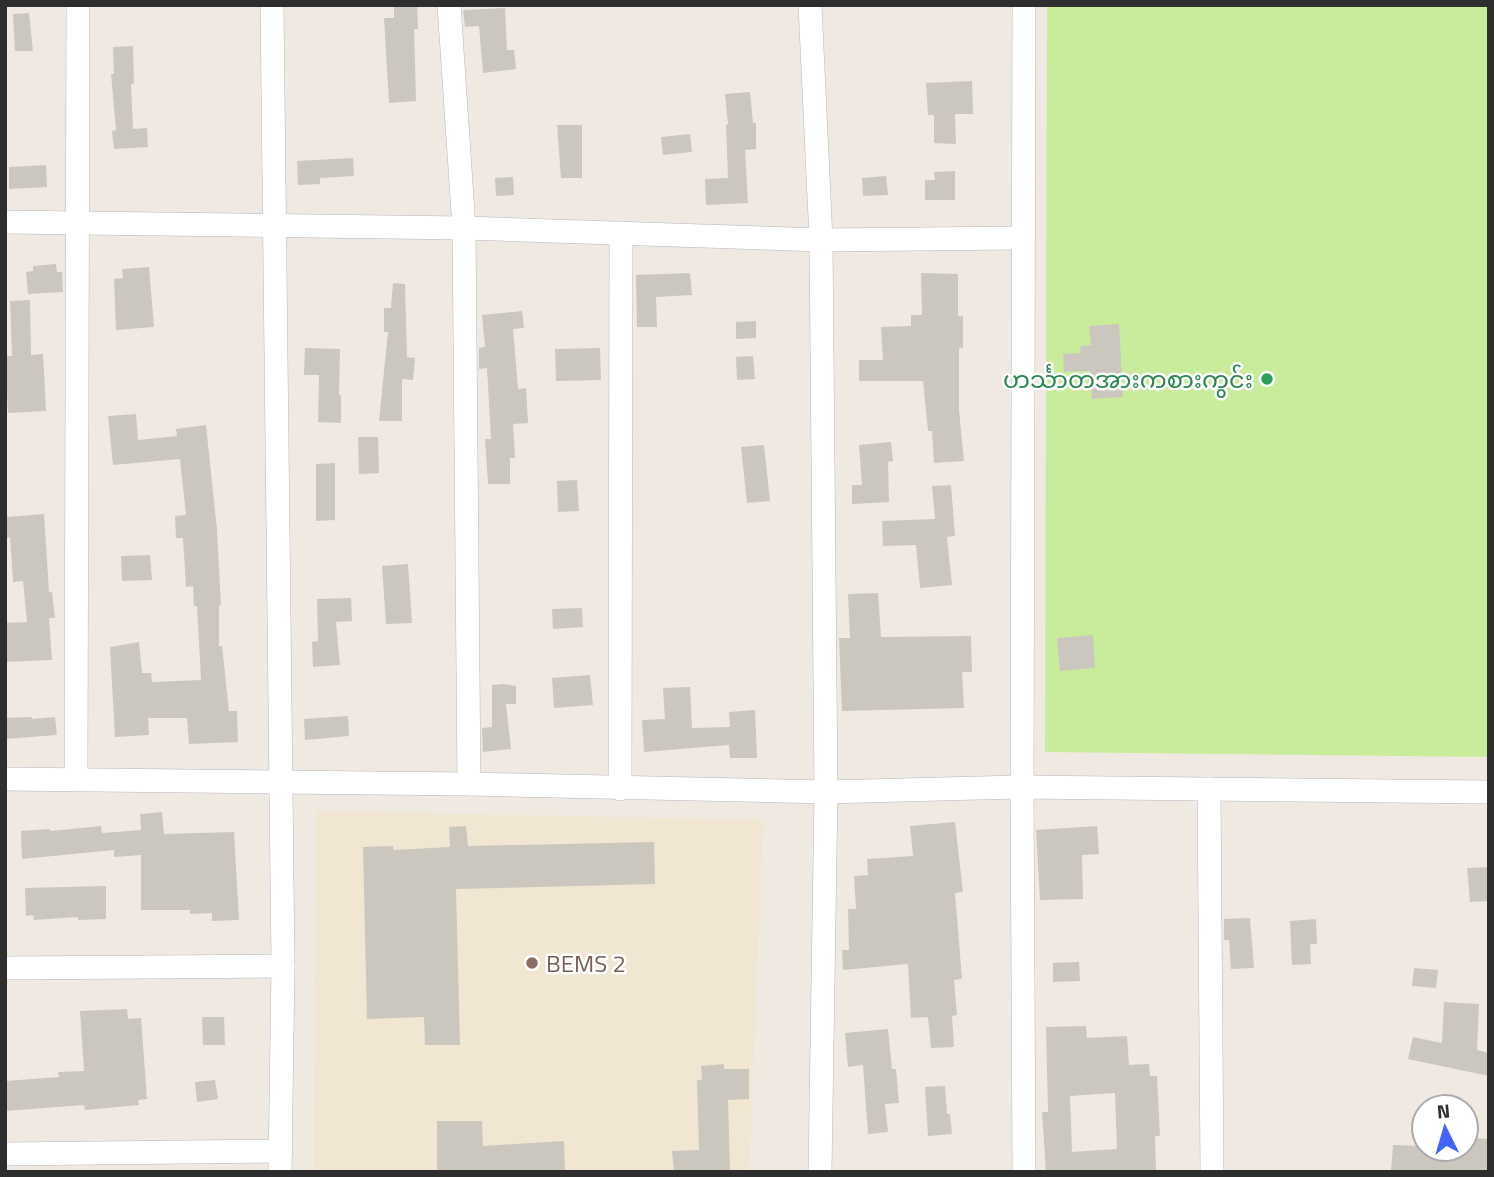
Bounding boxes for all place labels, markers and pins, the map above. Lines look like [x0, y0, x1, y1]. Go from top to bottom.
place label: ဟင်္သာတအားကစားကွင်း [1003, 361, 1253, 398]
marker: ဟင်္သာတအားကစားကွင်း [1259, 371, 1275, 387]
place label: BEMS 2 [546, 945, 626, 981]
marker: BEMS 2 [524, 955, 540, 971]

